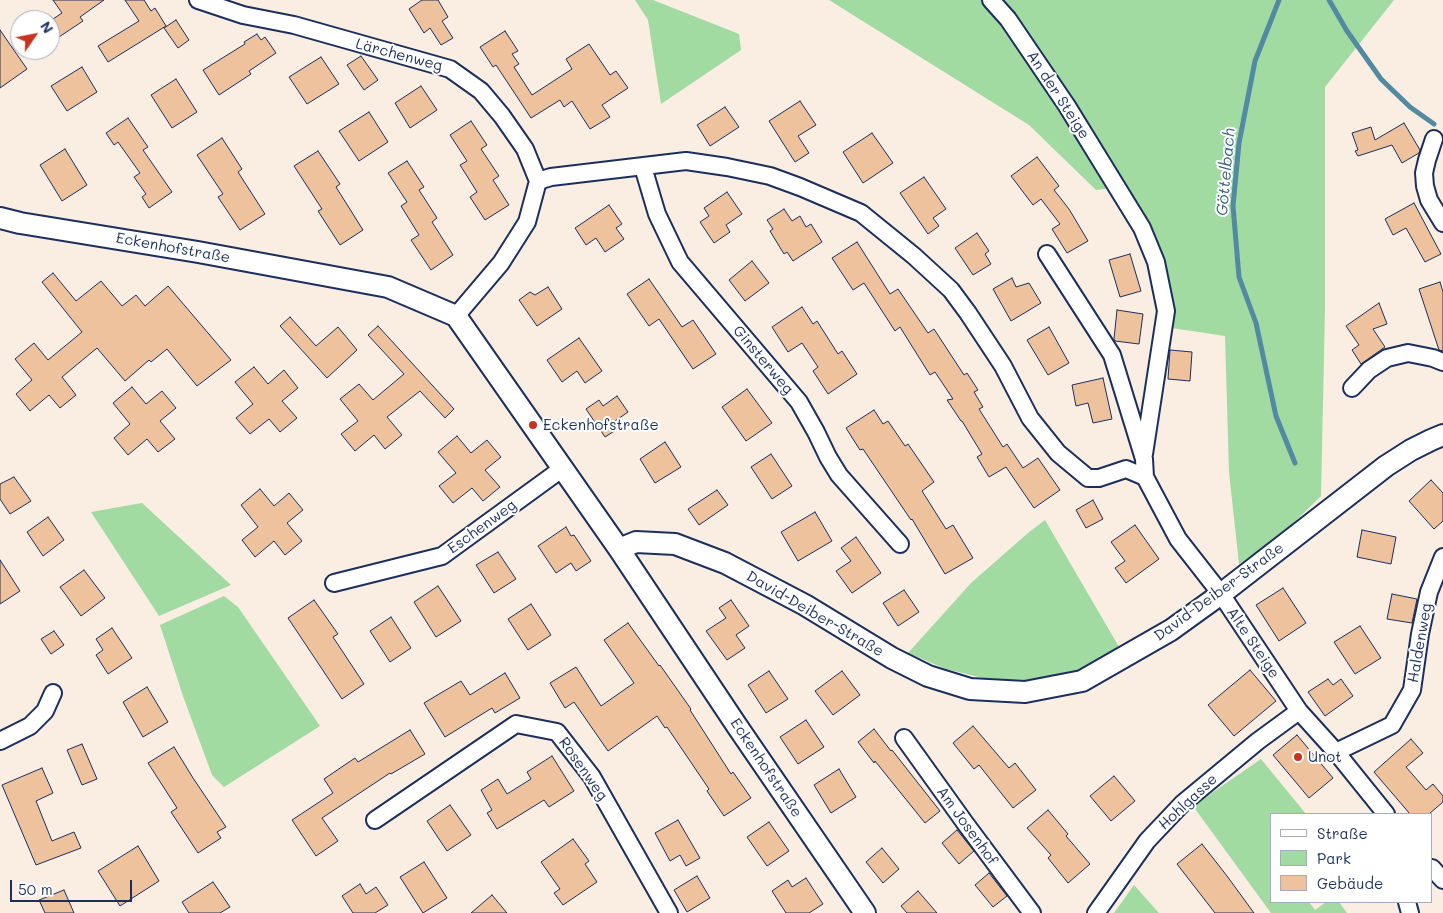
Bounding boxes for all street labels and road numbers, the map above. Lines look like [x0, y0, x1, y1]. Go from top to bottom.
street label: Lärchenweg [354, 35, 444, 75]
street label: An der Steige [1023, 48, 1093, 142]
street label: Eckenhofstraße [114, 229, 232, 267]
street label: Ginsterweg [729, 322, 797, 398]
street label: Eschenweg [444, 496, 520, 558]
street label: David-Deiber-Straße [1151, 539, 1287, 645]
street label: David-Deiber-Straße [743, 567, 887, 661]
street label: Haldenweg [1404, 602, 1436, 684]
street label: Alte Steige [1223, 604, 1283, 682]
street label: Eckenhofstraße [726, 715, 806, 821]
street label: Rosenweg [555, 734, 611, 804]
street label: Hohlgasse [1155, 770, 1221, 834]
street label: Am Josenhof [933, 783, 1001, 869]

